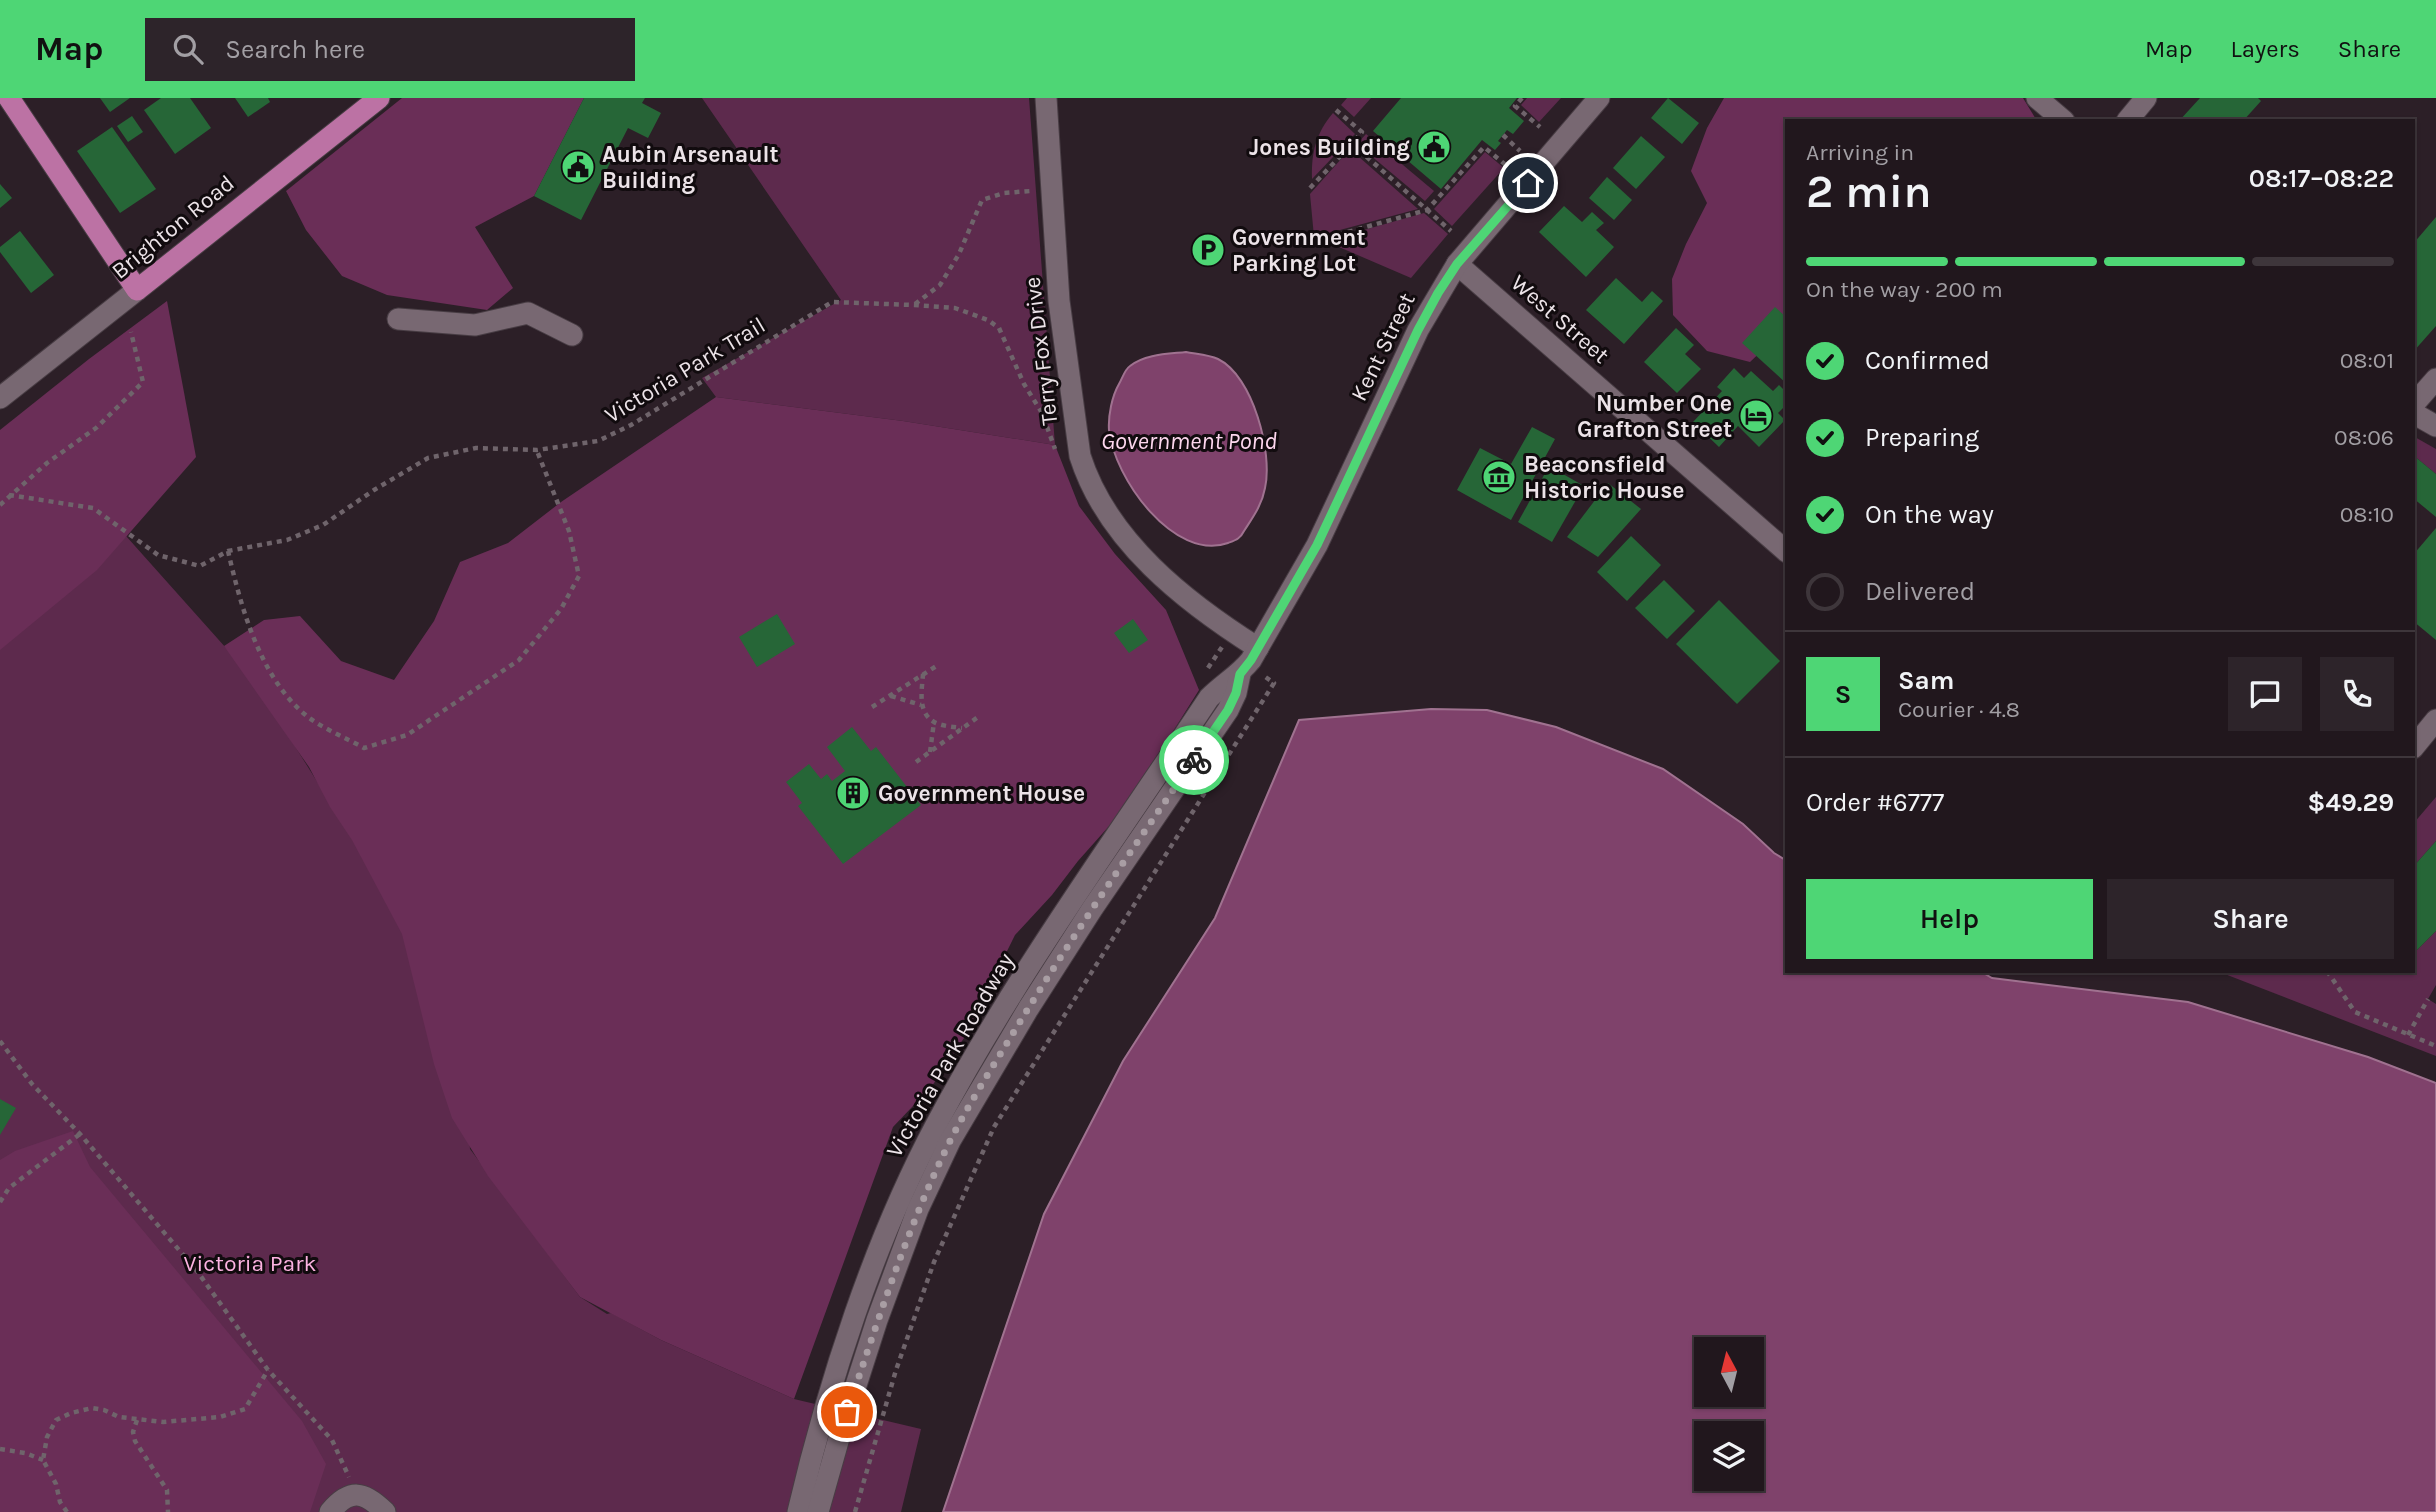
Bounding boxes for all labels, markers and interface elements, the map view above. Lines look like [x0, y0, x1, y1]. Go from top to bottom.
search box [145, 18, 635, 81]
text: Map [35, 30, 103, 68]
icon: search [169, 30, 207, 68]
text: Search here [225, 34, 365, 65]
text: Map [2145, 35, 2193, 63]
text: Layers [2231, 35, 2300, 63]
text: Share [2338, 35, 2401, 63]
public building icon: Jones Building [1415, 128, 1453, 166]
place label: Jones Building [1249, 134, 1410, 161]
text: Arriving in [1806, 139, 1914, 166]
place label: Aubin Arsenault Building [602, 141, 779, 194]
public building icon: Aubin Arsenault Building [559, 148, 597, 186]
pin [1498, 153, 1558, 213]
text: 08:17–08:22 [2249, 163, 2394, 194]
icon: home [1509, 164, 1547, 202]
text: 2 min [1806, 165, 1932, 219]
street label: Brighton Road [106, 169, 240, 285]
place label: Government Parking Lot [1232, 224, 1366, 277]
parking icon: Government Parking Lot [1189, 231, 1227, 269]
street label: West Street [1505, 269, 1615, 369]
street label: Terry Fox Drive [1019, 275, 1063, 427]
text: On the way · 200 m [1806, 276, 2003, 303]
street label: Kent Street [1345, 288, 1421, 405]
street label: Victoria Park Trail [600, 311, 770, 429]
icon: check [1806, 342, 1844, 380]
text: Confirmed [1865, 345, 1990, 376]
text: 08:01 [2340, 347, 2394, 374]
place label: Number One Grafton Street [1577, 390, 1732, 443]
hotel icon: Number One Grafton Street [1737, 397, 1775, 435]
icon: check [1806, 419, 1844, 457]
text: Preparing [1865, 422, 1979, 453]
text: 08:06 [2334, 424, 2394, 451]
water label: Government Pond [1101, 427, 1277, 455]
place label: Beaconsfield Historic House [1524, 451, 1685, 504]
museum icon: Beaconsfield Historic House [1480, 458, 1518, 496]
icon: check [1806, 496, 1844, 534]
text: On the way [1865, 499, 1994, 530]
text: 08:10 [2340, 501, 2394, 528]
text: Delivered [1865, 576, 1975, 607]
button: chat [2228, 657, 2302, 731]
button: phone [2320, 657, 2394, 731]
text: Sam [1898, 665, 1954, 696]
text: S [1835, 679, 1851, 710]
text: Courier · 4.8 [1898, 696, 2020, 723]
courier [1159, 725, 1229, 795]
icon: bike [1175, 741, 1213, 779]
building icon: Government House [834, 774, 872, 812]
place label: Government House [878, 780, 1085, 807]
text: Order #6777 [1806, 787, 1944, 818]
text: $49.29 [2308, 787, 2394, 818]
button: Help [1806, 879, 2093, 959]
button: Share [2107, 879, 2394, 959]
street label: Victoria Park Roadway [880, 948, 1020, 1162]
park label: Victoria Park [184, 1250, 316, 1277]
north arrow [1694, 1337, 1764, 1407]
map controls [1694, 1337, 1764, 1491]
pin [817, 1382, 877, 1442]
icon: bag [828, 1393, 866, 1431]
button: layers [1694, 1421, 1764, 1491]

